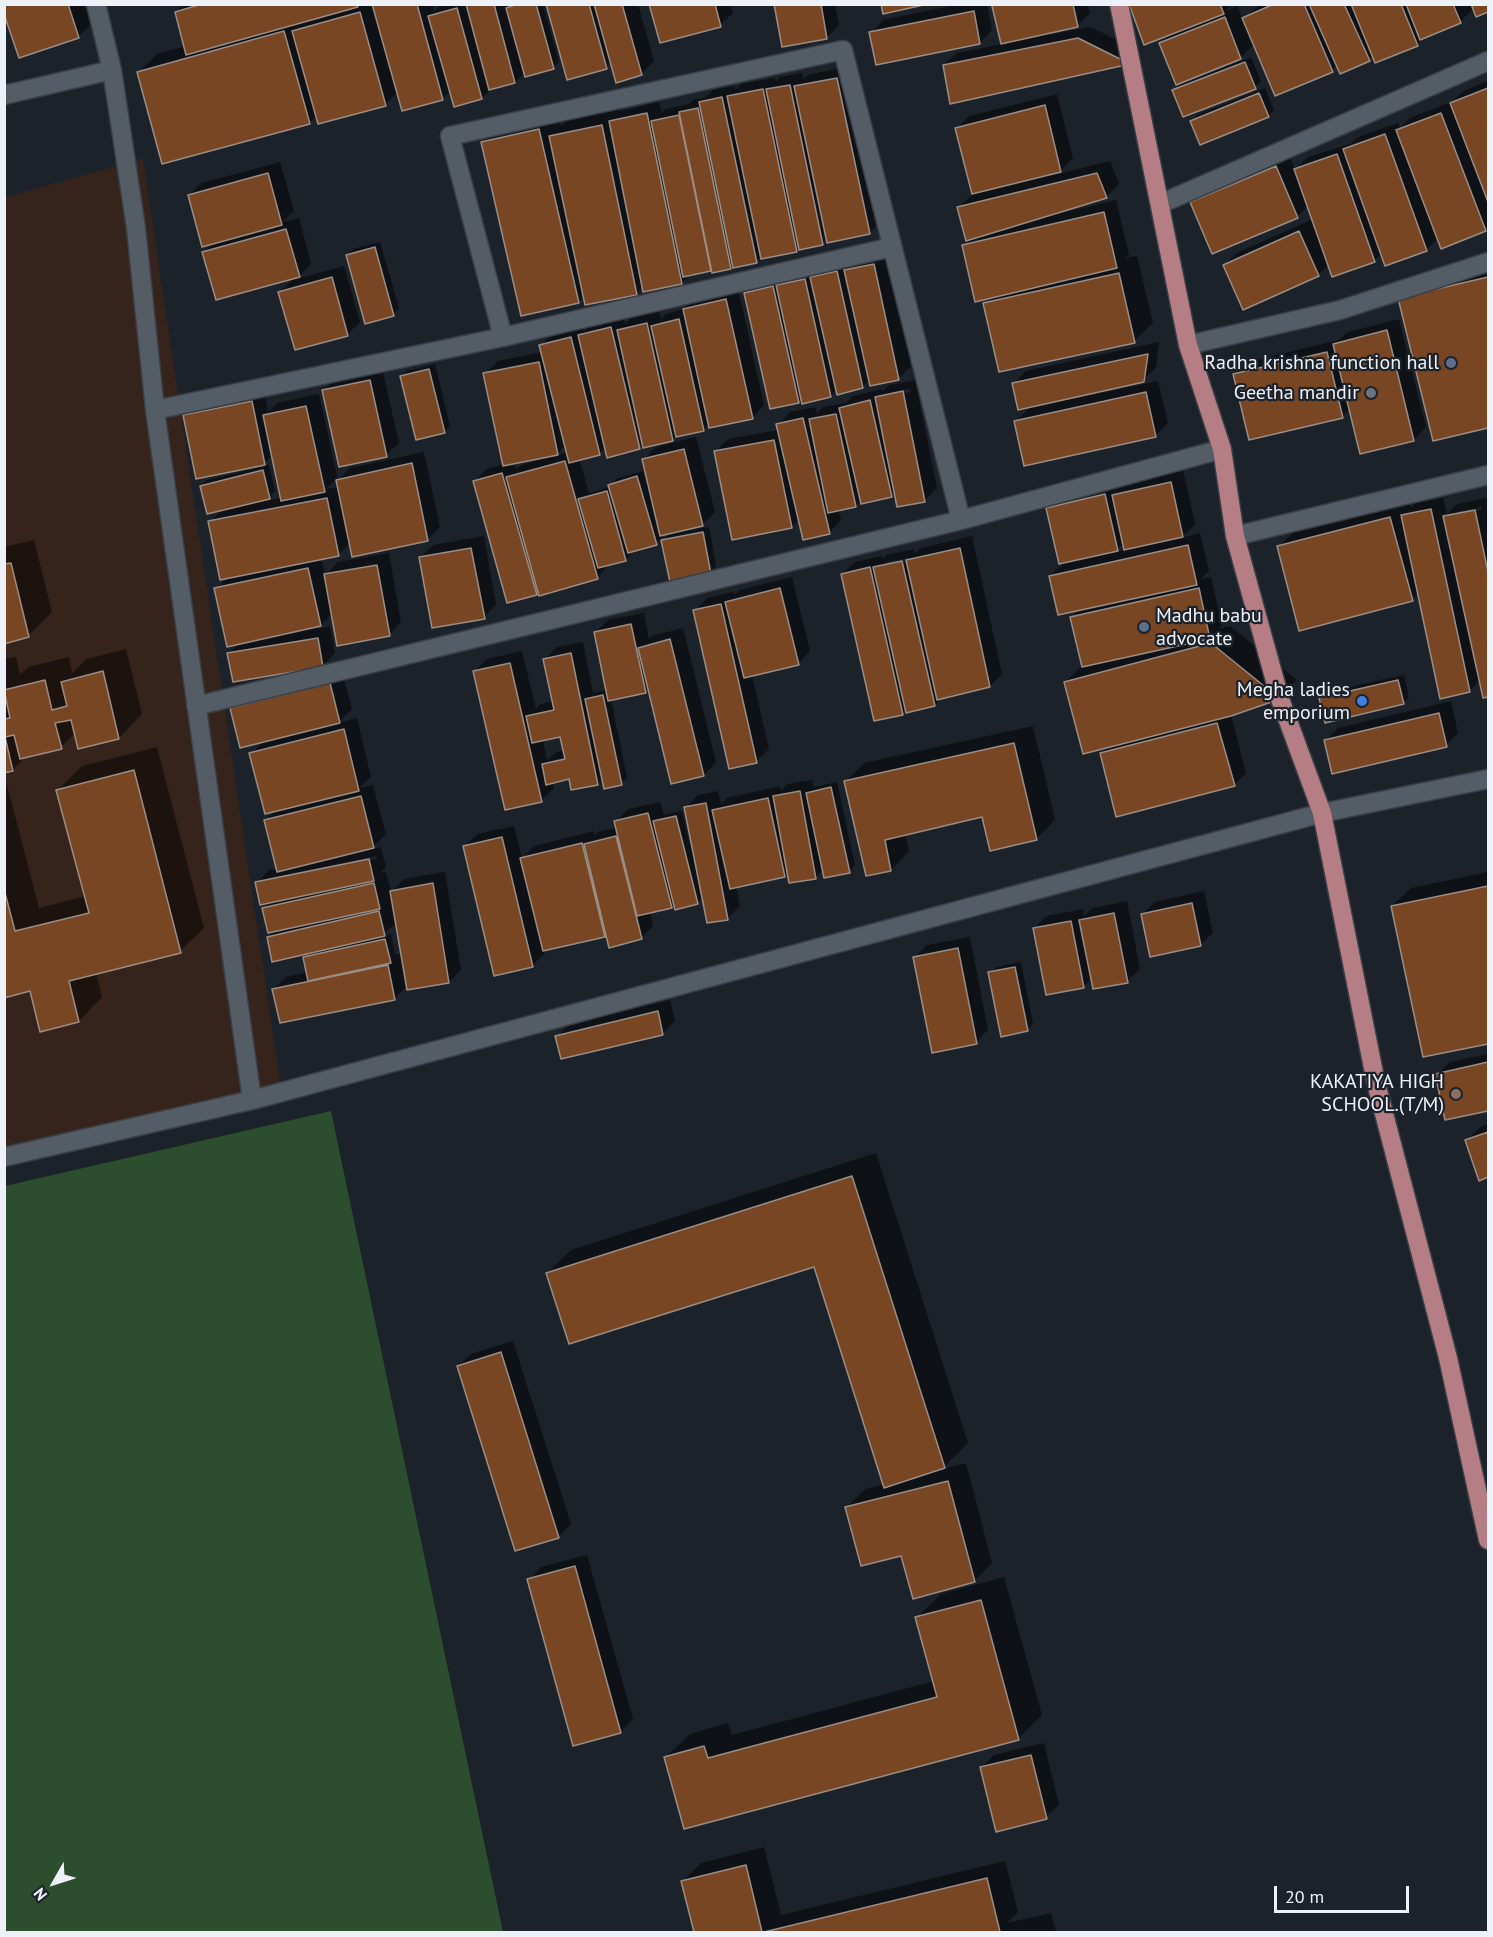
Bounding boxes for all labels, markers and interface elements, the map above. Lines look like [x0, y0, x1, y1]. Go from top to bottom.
place label: Radha krishna function hall [1204, 351, 1439, 375]
marker: Radha krishna function hall [1444, 356, 1458, 370]
place label: Geetha mandir [1234, 381, 1359, 405]
marker: Geetha mandir [1364, 386, 1378, 400]
place label: Madhu babu advocate [1156, 604, 1262, 651]
marker: Madhu babu advocate [1137, 620, 1151, 634]
place label: Megha ladies emporium [1237, 678, 1350, 725]
marker: Megha ladies emporium [1355, 694, 1369, 708]
place label: KAKATIYA HIGH SCHOOL.(T/M) [1310, 1070, 1444, 1117]
marker: KAKATIYA HIGH SCHOOL.(T/M) [1449, 1087, 1463, 1101]
north arrow [24, 1853, 84, 1913]
scale bar [1277, 1874, 1412, 1912]
text: N [29, 1884, 51, 1905]
text: 20 m [1285, 1885, 1324, 1908]

